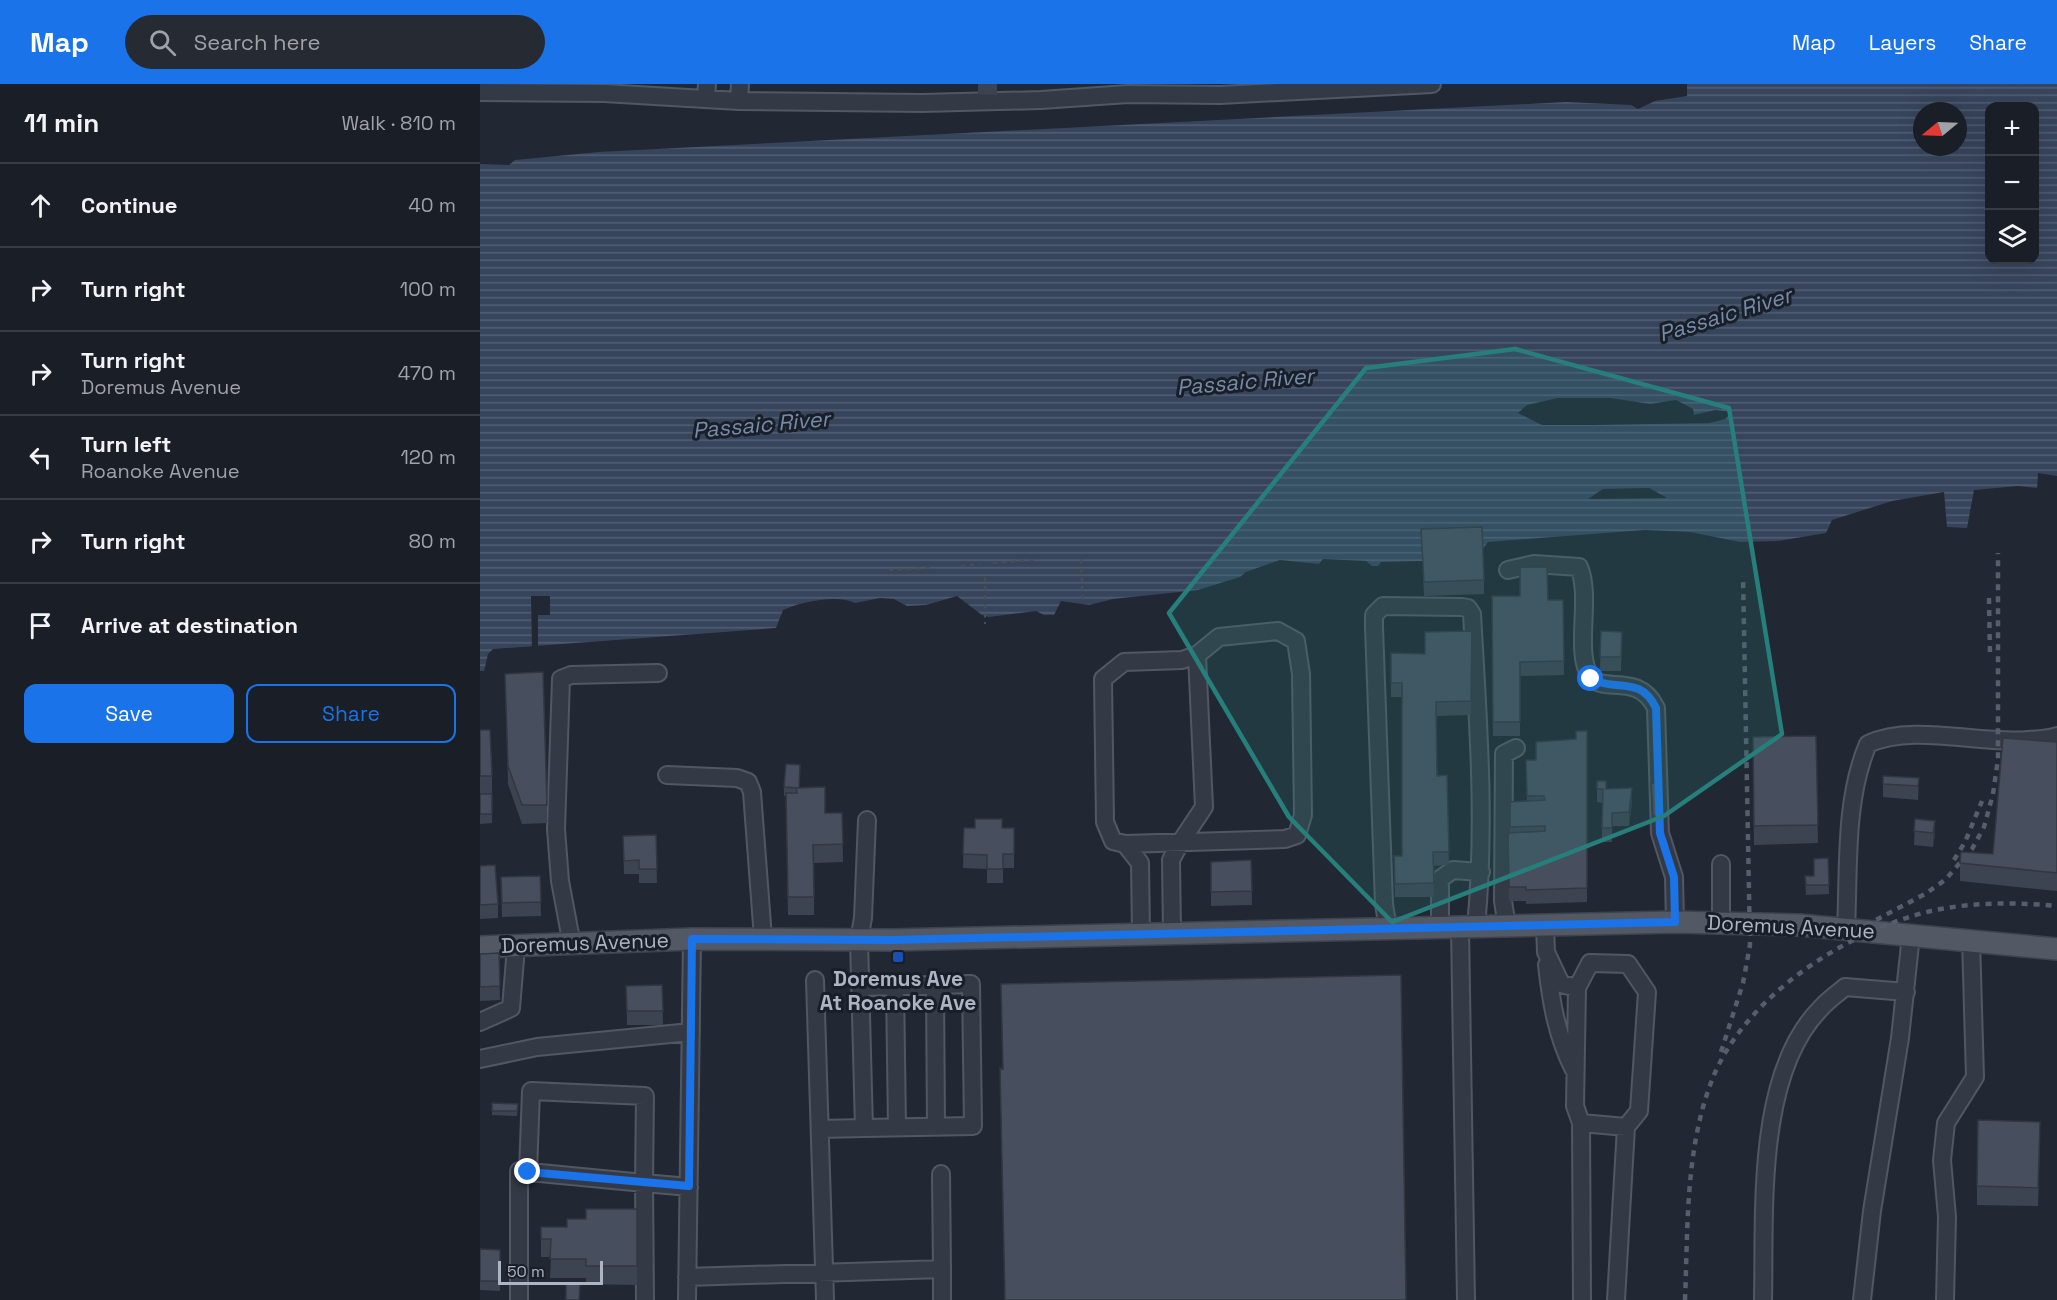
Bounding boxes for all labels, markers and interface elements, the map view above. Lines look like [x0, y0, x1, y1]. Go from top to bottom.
search box [125, 15, 545, 69]
text: Map [30, 24, 89, 60]
icon: search [146, 26, 179, 59]
text: Search here [194, 28, 321, 56]
text: Map [1792, 29, 1836, 56]
text: Layers [1869, 29, 1936, 56]
text: Share [1969, 29, 2027, 56]
north arrow [1913, 102, 1967, 156]
map controls [1985, 102, 2039, 264]
button: + [1985, 102, 2039, 156]
text: 11 min [24, 106, 99, 140]
text: Walk · 810 m [342, 110, 456, 136]
button: − [1985, 156, 2039, 210]
icon: ahead [24, 189, 57, 222]
text: Continue [81, 191, 177, 219]
text: 40 m [408, 192, 456, 218]
button: layers [1985, 210, 2039, 264]
icon: right [24, 273, 57, 306]
text: Turn right [81, 275, 186, 303]
text: 100 m [400, 276, 456, 302]
water label: Passaic River [1655, 280, 1797, 347]
text: Turn right [81, 346, 186, 374]
icon: right [24, 357, 57, 390]
text: 470 m [398, 360, 456, 386]
water label: Passaic River [1175, 361, 1317, 401]
text: Doremus Avenue [81, 374, 241, 400]
water label: Passaic River [691, 404, 833, 444]
text: Turn left [81, 430, 171, 458]
icon: left [24, 441, 57, 474]
text: 120 m [400, 444, 456, 470]
text: Roanoke Avenue [81, 458, 240, 484]
icon: right [24, 525, 57, 558]
text: Turn right [81, 527, 186, 555]
text: 80 m [408, 528, 456, 554]
icon: arrive [24, 609, 57, 642]
text: Arrive at destination [81, 611, 298, 639]
route start [1577, 665, 1603, 691]
button: Save [24, 684, 234, 743]
button: Share [246, 684, 456, 743]
street label: Doremus Avenue [1706, 909, 1876, 944]
street label: Doremus Avenue [501, 926, 669, 959]
marker: Doremus Ave At Roanoke Ave [891, 950, 905, 964]
place label: Doremus Ave At Roanoke Ave [820, 965, 976, 1016]
route end [514, 1158, 540, 1184]
scale bar [498, 1258, 603, 1286]
text: 50 m [507, 1261, 545, 1282]

